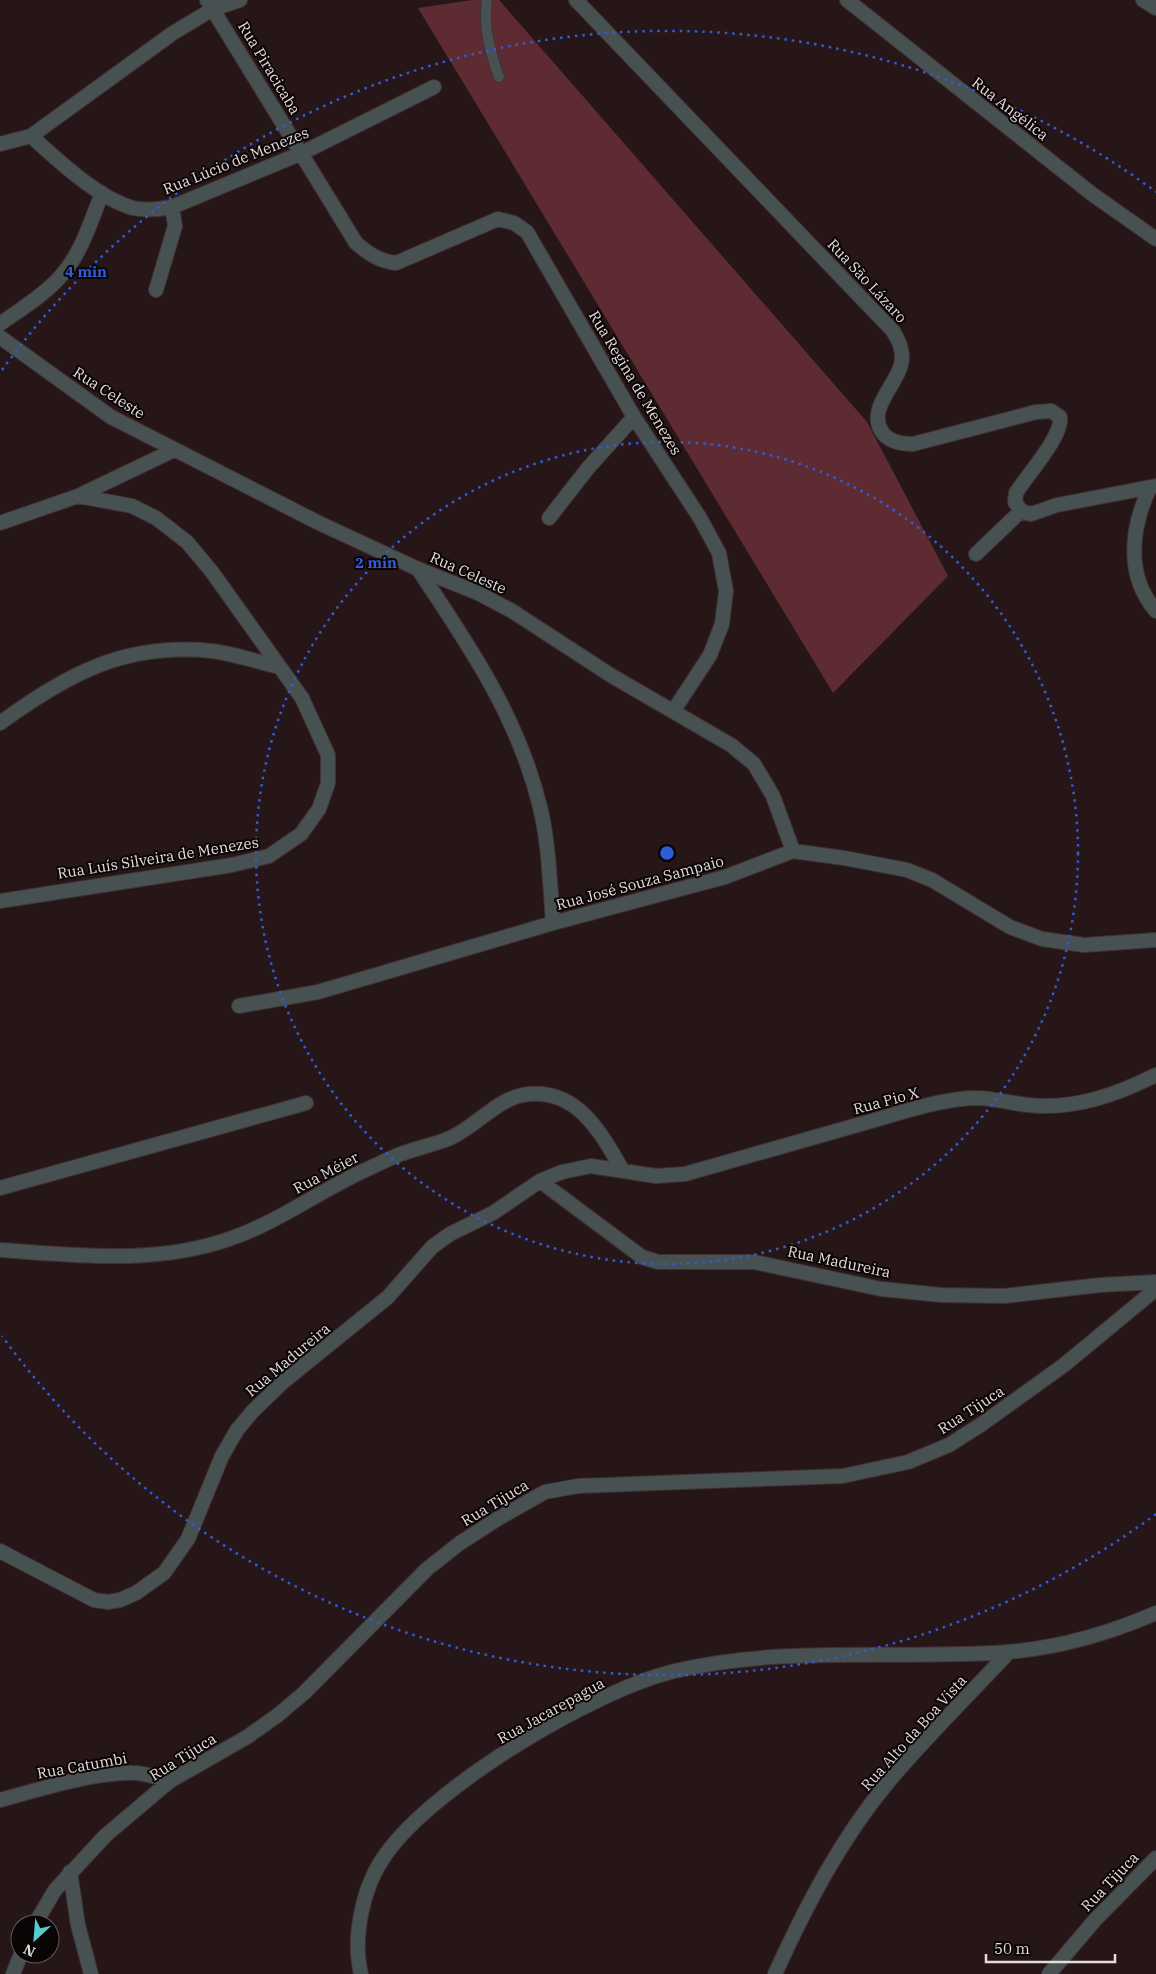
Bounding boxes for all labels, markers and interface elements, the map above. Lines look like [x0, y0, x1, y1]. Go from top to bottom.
street label: Rua Piracicaba [234, 18, 305, 118]
street label: Rua Angélica [968, 73, 1052, 144]
street label: Rua Lúcio de Menezes [160, 123, 311, 198]
street label: Rua São Lázaro [824, 235, 911, 327]
text: 4 min [65, 262, 107, 281]
street label: Rua Regina de Menezes [585, 307, 686, 458]
street label: Rua Celeste [70, 362, 149, 423]
street label: Rua Celeste [427, 547, 509, 598]
text: 2 min [355, 553, 397, 572]
street label: Rua Luís Silveira de Menezes [56, 832, 260, 883]
centre of rings [658, 844, 676, 862]
street label: Rua José Souza Sampaio [554, 851, 726, 914]
street label: Rua Pio X [851, 1083, 921, 1118]
street label: Rua Méier [290, 1147, 362, 1198]
street label: Rua Madureira [786, 1241, 892, 1282]
street label: Rua Madureira [241, 1319, 334, 1401]
street label: Rua Tijuca [934, 1381, 1007, 1438]
street label: Rua Tijuca [458, 1475, 532, 1530]
street label: Rua Alto da Boa Vista [857, 1671, 971, 1794]
street label: Rua Jacarepagua [494, 1673, 608, 1748]
street label: Rua Tijuca [146, 1729, 220, 1785]
street label: Rua Catumbi [35, 1748, 129, 1783]
street label: Rua Tijuca [1077, 1848, 1143, 1915]
north arrow [10, 1914, 60, 1964]
scale bar [986, 1932, 1115, 1964]
text: 50 m [994, 1939, 1030, 1958]
text: N [20, 1940, 38, 1961]

